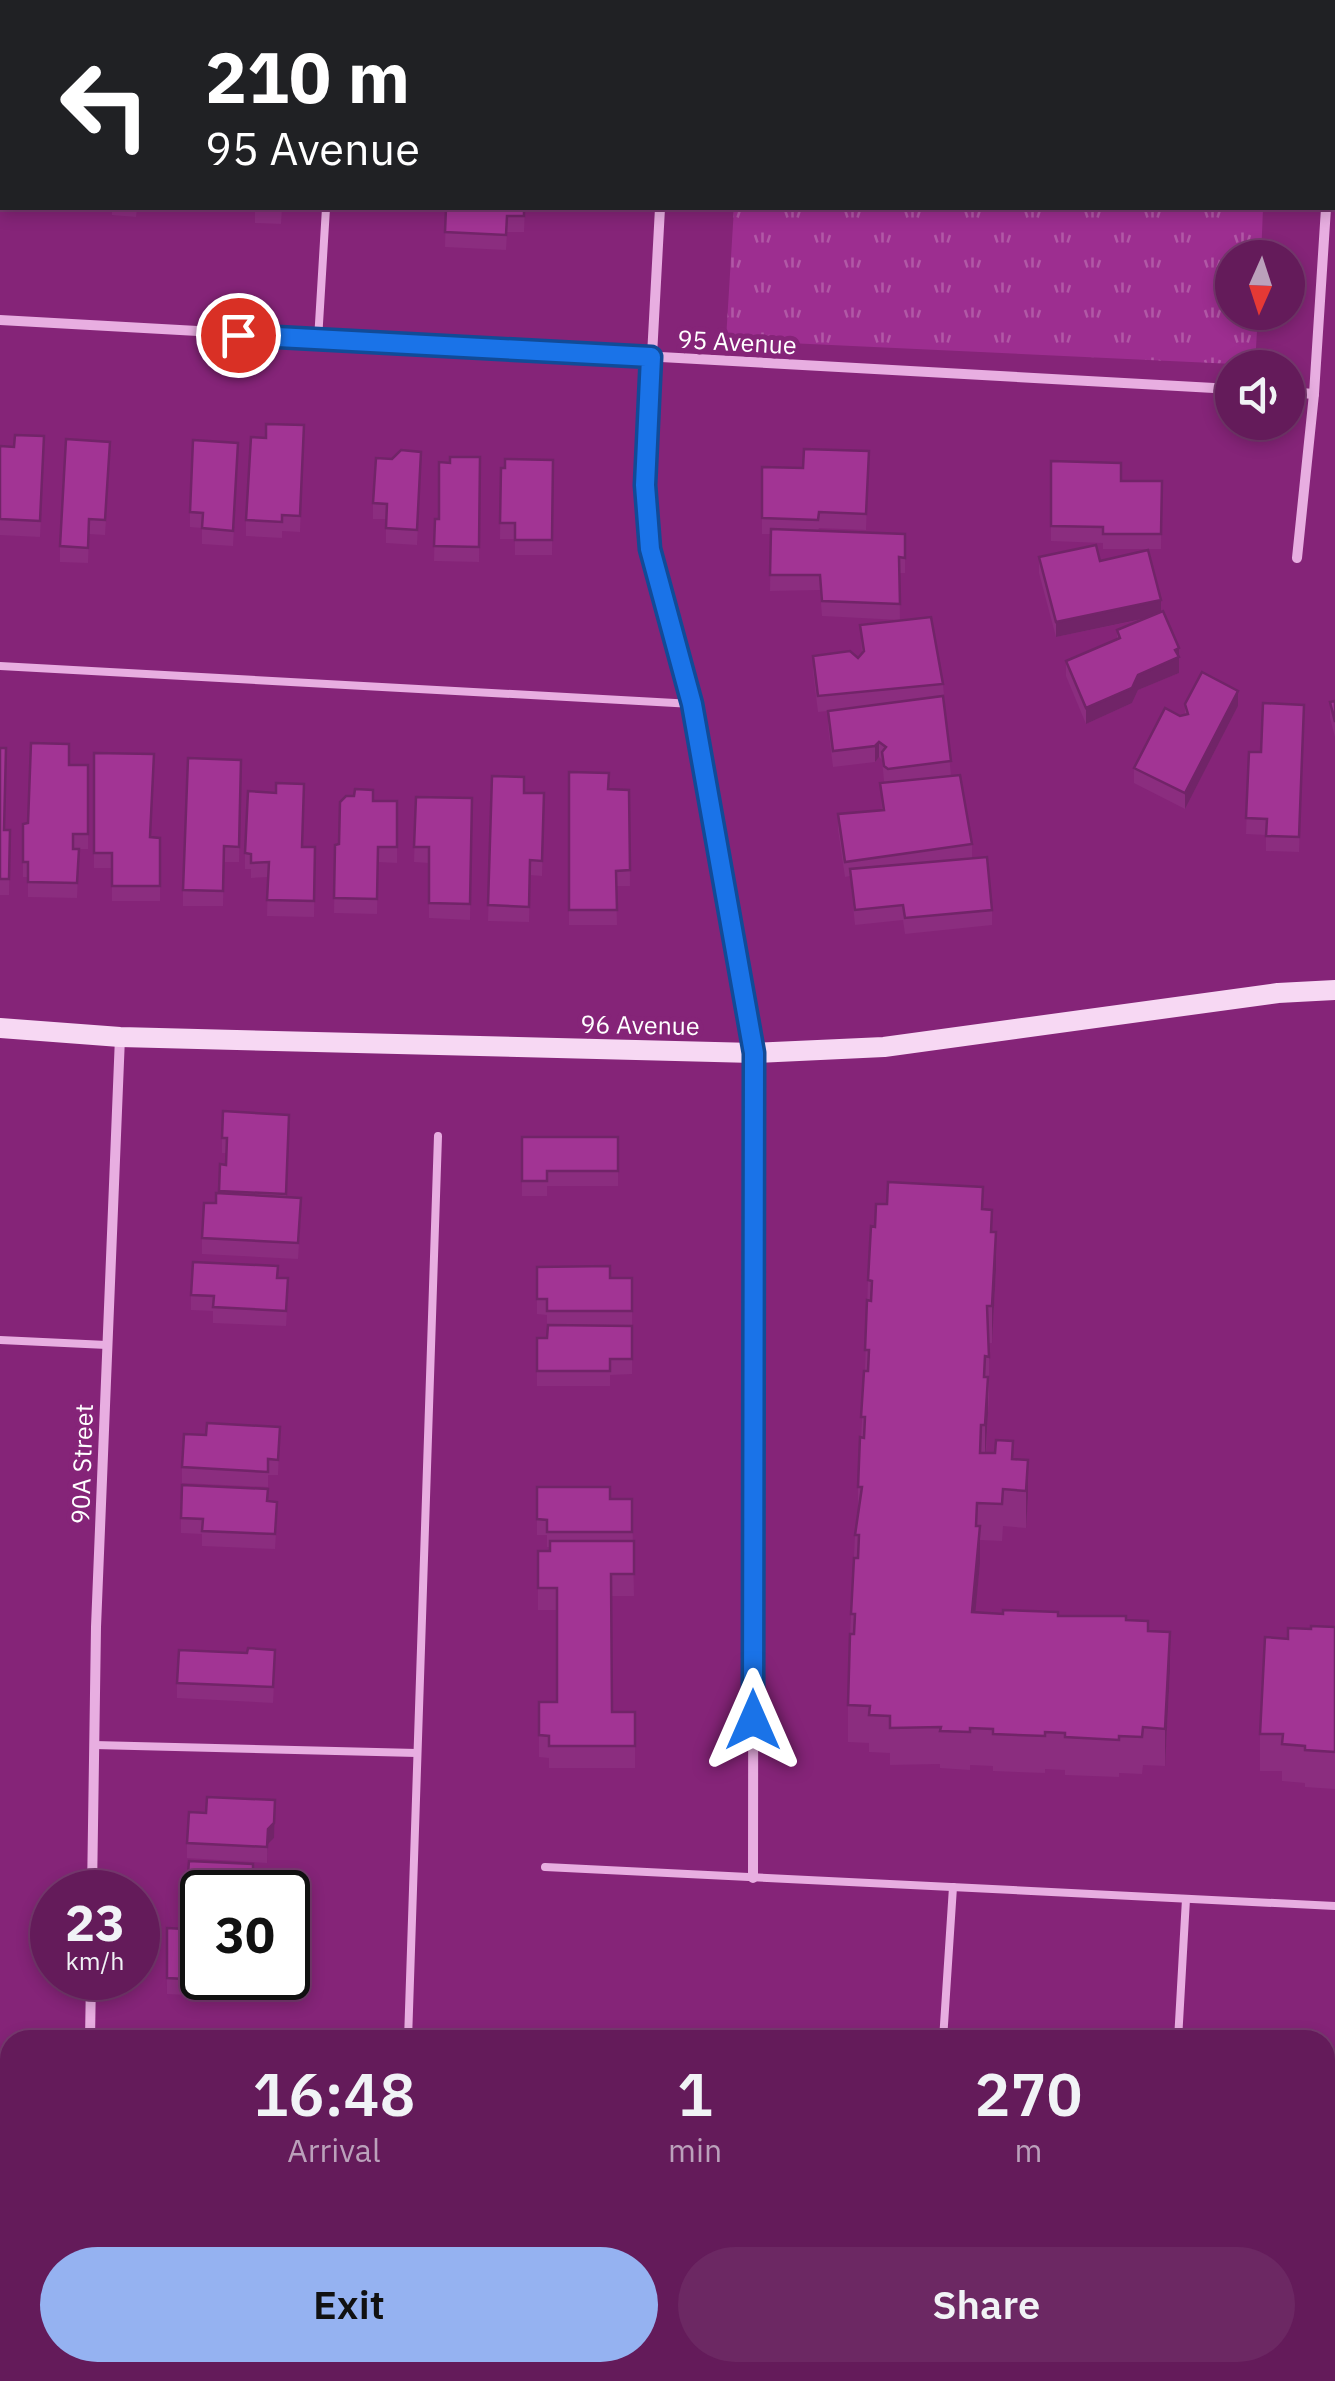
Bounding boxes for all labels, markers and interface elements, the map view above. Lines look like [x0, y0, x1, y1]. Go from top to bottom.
text: 210 m [205, 31, 410, 122]
icon: left [40, 40, 170, 170]
text: 95 Avenue [205, 119, 420, 177]
north arrow [1215, 240, 1305, 330]
map controls [1215, 240, 1305, 440]
pin [196, 293, 281, 378]
icon: arrive [211, 308, 266, 363]
street label: 95 Avenue [677, 322, 798, 361]
button: sound [1215, 350, 1305, 440]
street label: 96 Avenue [580, 1007, 700, 1042]
street label: 90A Street [63, 1403, 100, 1525]
position arrow [701, 1668, 805, 1772]
speed limit sign: 30 [180, 1870, 310, 2000]
text: 23 [65, 1890, 125, 1955]
text: km/h [66, 1944, 124, 1977]
text: 16:48 [252, 2054, 416, 2133]
text: 1 [677, 2054, 713, 2133]
text: 270 [975, 2054, 1083, 2133]
text: Arrival [287, 2129, 381, 2171]
text: min [668, 2129, 722, 2171]
text: m [1015, 2129, 1043, 2171]
button: Exit [40, 2247, 658, 2362]
button: Share [678, 2247, 1295, 2362]

